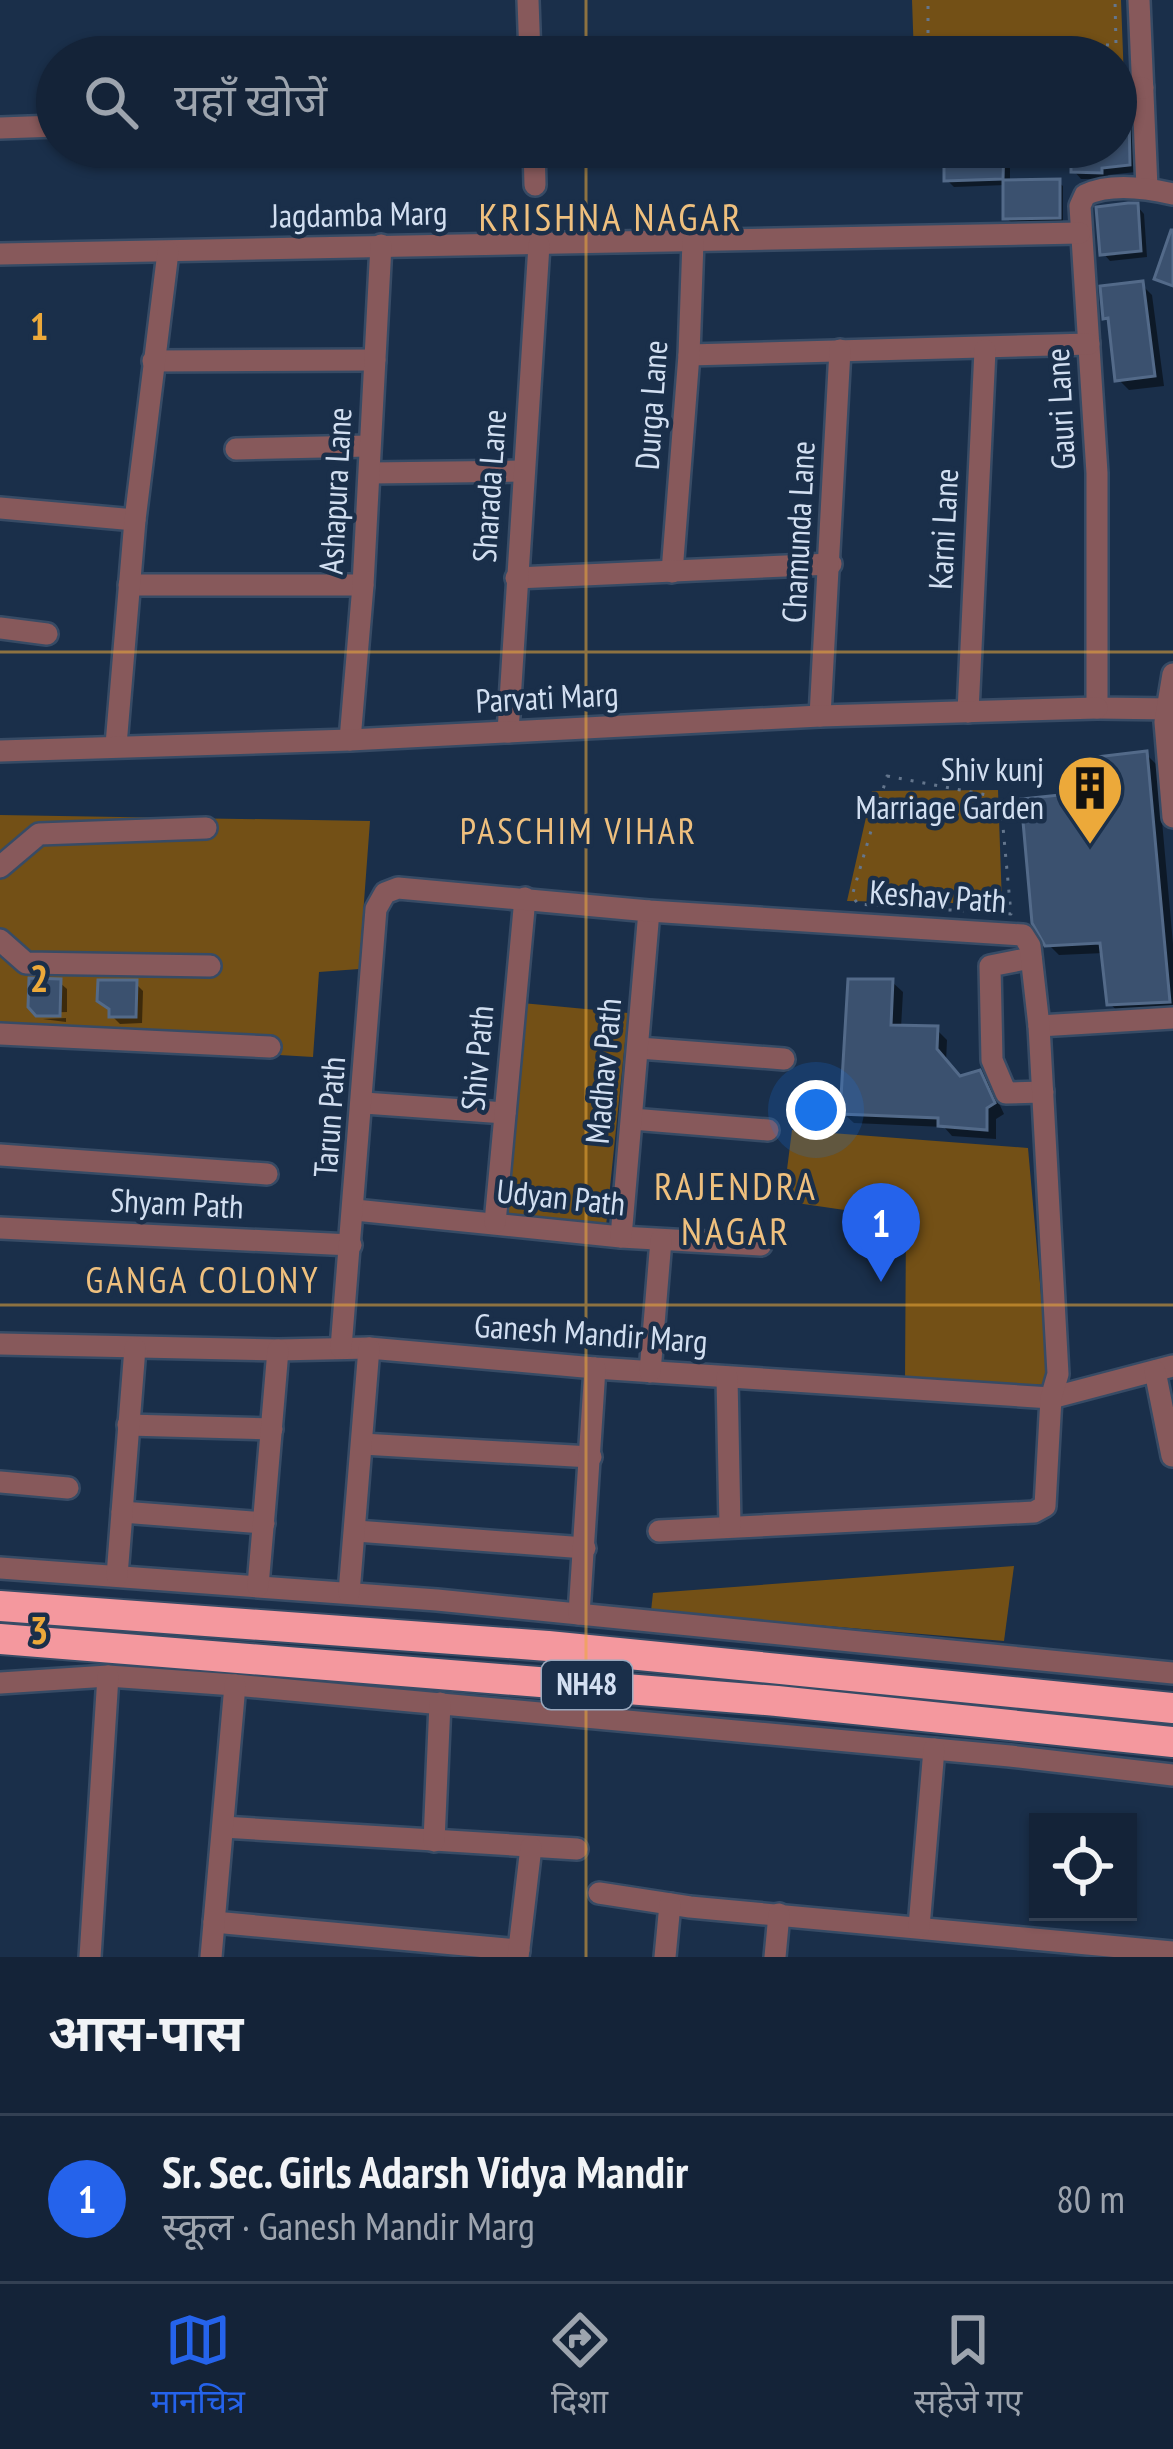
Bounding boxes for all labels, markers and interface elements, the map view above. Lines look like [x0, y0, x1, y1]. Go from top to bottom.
search box [36, 36, 1137, 168]
icon: search [78, 69, 144, 135]
text: यहाँ खोजें [174, 70, 327, 128]
street label: Jagdamba Marg [269, 190, 448, 237]
district label: KRISHNA NAGAR [478, 191, 744, 242]
text: 1 [30, 300, 48, 351]
street label: Durga Lane [625, 339, 676, 471]
street label: Gauri Lane [1035, 347, 1084, 471]
street label: Ashapura Lane [309, 406, 360, 575]
street label: Sharada Lane [462, 408, 515, 564]
street label: Chamunda Lane [771, 440, 824, 624]
street label: Karni Lane [918, 467, 967, 591]
street label: Parvati Marg [474, 671, 620, 722]
place label: Shiv kunj Marriage Garden [856, 747, 1044, 828]
building icon: Shiv kunj Marriage Garden [1055, 753, 1125, 847]
district label: PASCHIM VIHAR [460, 807, 698, 854]
street label: Keshav Path [868, 869, 1008, 922]
text: 2 [30, 952, 48, 1003]
street label: Madhav Path [575, 996, 630, 1145]
street label: Shiv Path [450, 1004, 503, 1112]
street label: Tarun Path [303, 1055, 354, 1179]
your location [786, 1080, 846, 1140]
district label: RAJENDRA NAGAR [654, 1160, 818, 1256]
street label: Udyan Path [494, 1168, 628, 1225]
street label: Shyam Path [109, 1178, 245, 1227]
pin: 1 [842, 1183, 920, 1282]
district label: GANGA COLONY [85, 1256, 321, 1303]
street label: Ganesh Mandir Marg [473, 1303, 709, 1362]
text: 3 [30, 1604, 48, 1655]
road number: NH48 [542, 1661, 632, 1709]
map controls [1029, 1813, 1137, 1921]
button: locate [1029, 1813, 1137, 1921]
text: आस-पास [48, 1999, 243, 2065]
text: Sr. Sec. Girls Adarsh Vidya Mandir [162, 2142, 688, 2200]
text: 1 [78, 2173, 96, 2224]
text: 80 m [1056, 2173, 1125, 2224]
text: स्कूल · Ganesh Mandir Marg [162, 2200, 535, 2251]
tab: मानचित्र [151, 2307, 245, 2426]
tab: दिशा [547, 2307, 613, 2426]
tab: सहेजे गए [914, 2307, 1022, 2426]

